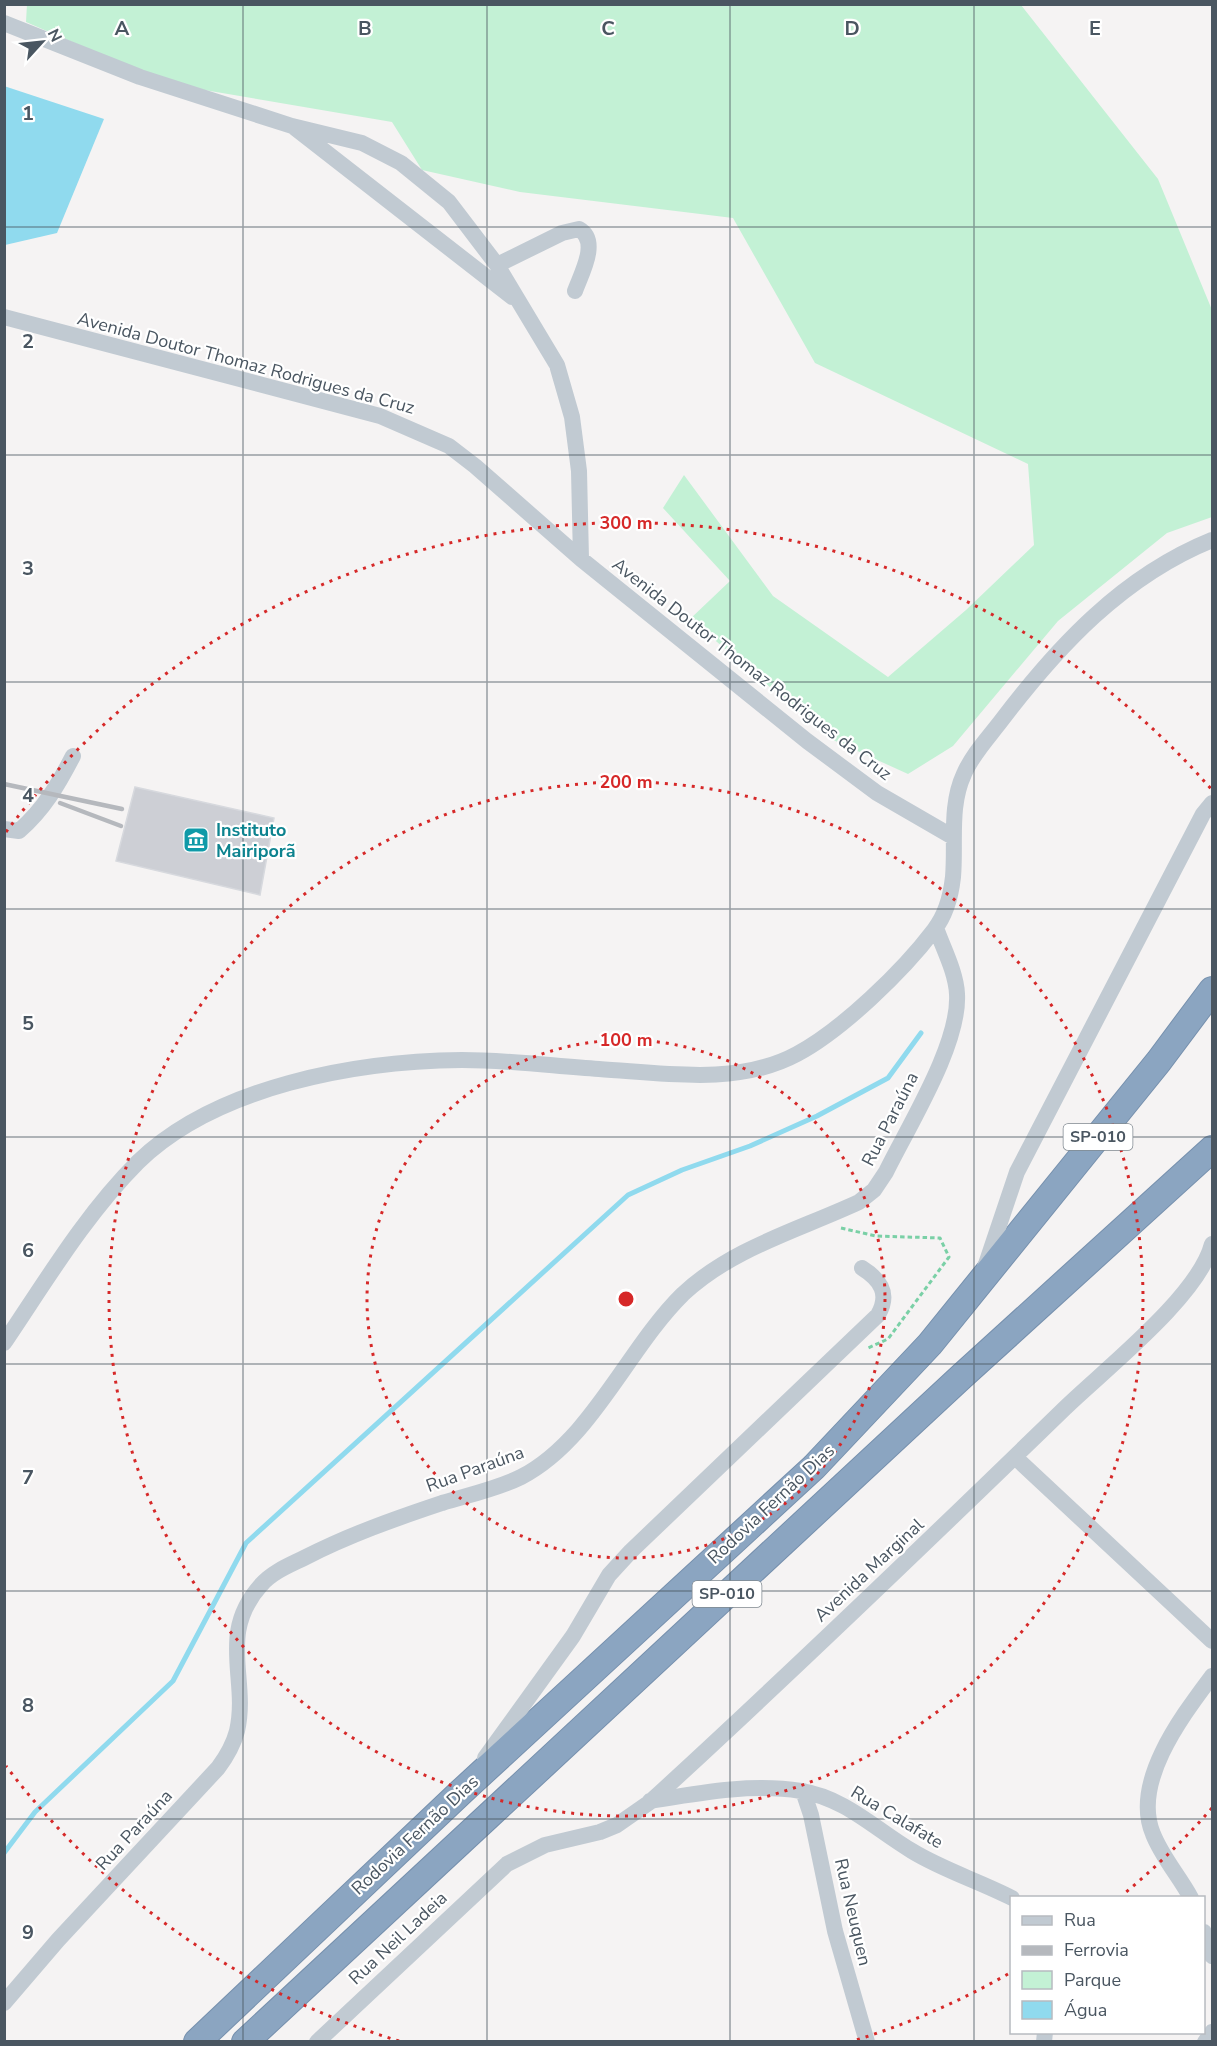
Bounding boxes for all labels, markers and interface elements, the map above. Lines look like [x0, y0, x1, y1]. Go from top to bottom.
north arrow [12, 12, 72, 72]
text: A [115, 15, 130, 42]
text: B [358, 15, 372, 42]
text: C [601, 15, 615, 42]
text: D [844, 15, 860, 42]
text: E [1089, 15, 1101, 42]
text: N [42, 25, 67, 46]
text: 1 [22, 100, 34, 127]
street label: Avenida Doutor Thomaz Rodrigues da Cruz [75, 306, 417, 420]
text: 2 [22, 328, 34, 355]
text: 300 m [599, 511, 653, 535]
street label: Avenida Doutor Thomaz Rodrigues da Cruz [607, 552, 897, 786]
text: 3 [22, 555, 34, 582]
text: 200 m [599, 770, 653, 794]
text: 4 [22, 782, 34, 809]
place label: Instituto Mairiporã [216, 818, 296, 863]
museum icon: Instituto Mairiporã [181, 825, 211, 855]
text: 5 [22, 1010, 34, 1037]
text: 100 m [599, 1028, 653, 1052]
street label: Rua Paraúna [856, 1068, 924, 1170]
road number: SP-010 [1064, 1124, 1132, 1150]
text: 6 [22, 1237, 34, 1264]
centre of rings [616, 1289, 636, 1309]
street label: Rodovia Fernão Dias [702, 1439, 840, 1569]
street label: Rua Paraúna [423, 1440, 527, 1498]
text: 7 [22, 1464, 34, 1491]
street label: Avenida Marginal [809, 1513, 929, 1627]
road number: SP-010 [692, 1581, 762, 1607]
text: 8 [22, 1692, 34, 1719]
street label: Rodovia Fernão Dias [346, 1770, 484, 1900]
street label: Rua Calafate [846, 1780, 948, 1854]
street label: Rua Paraúna [90, 1784, 178, 1876]
street label: Rua Neuquen [829, 1856, 877, 1968]
street label: Rua Neil Ladeia [344, 1886, 452, 1990]
legend [1010, 1896, 1205, 2034]
text: Rua [1064, 1908, 1096, 1932]
text: 9 [22, 1919, 34, 1946]
text: Ferrovia [1064, 1938, 1129, 1962]
text: Parque [1064, 1968, 1121, 1992]
text: Água [1064, 1998, 1107, 2022]

